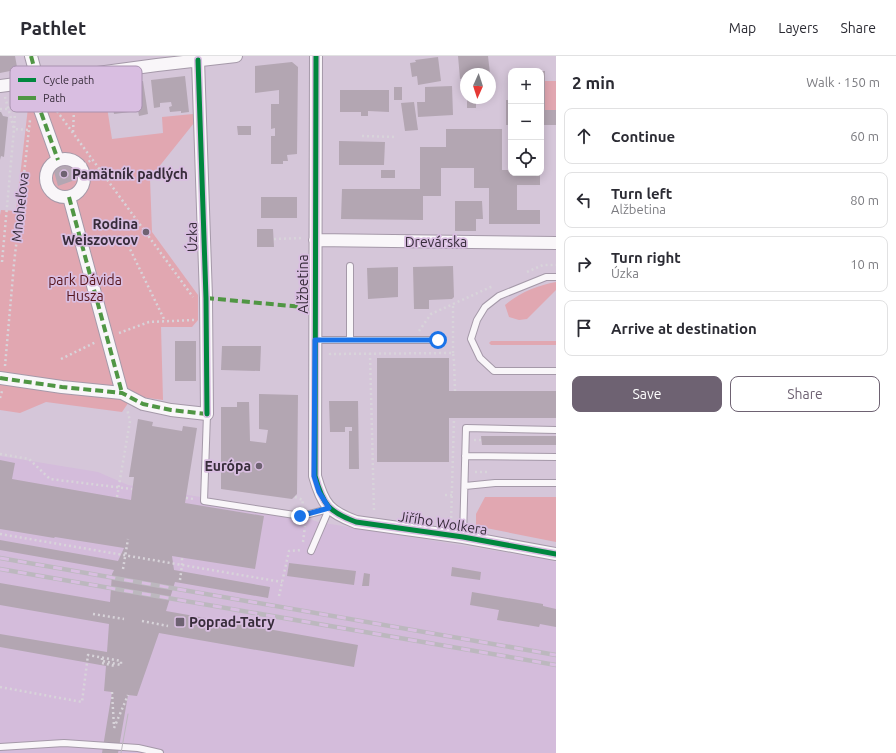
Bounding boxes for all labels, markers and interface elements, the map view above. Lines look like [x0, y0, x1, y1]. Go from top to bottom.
text: Pathlet [20, 17, 86, 39]
text: Map [729, 20, 756, 36]
text: Layers [778, 20, 818, 36]
text: Share [840, 20, 876, 36]
legend [10, 66, 142, 112]
north arrow [460, 68, 496, 104]
map controls [508, 68, 544, 176]
button: + [508, 68, 544, 104]
text: 2 min [572, 73, 615, 92]
text: Cycle path [43, 74, 94, 86]
text: Walk · 150 m [806, 75, 880, 89]
text: Path [43, 92, 66, 104]
button: − [508, 104, 544, 140]
icon: ahead [573, 125, 595, 147]
text: Continue [611, 128, 675, 145]
text: 60 m [850, 129, 879, 143]
button: locate [508, 140, 544, 176]
place label: Pamätník padlých [72, 166, 188, 182]
marker: Pamätník padlých [59, 169, 69, 179]
street label: Mnoheľova [8, 171, 32, 243]
text: Turn left [611, 185, 672, 202]
icon: left [573, 189, 595, 211]
text: 80 m [850, 193, 879, 207]
text: Alžbetina [611, 202, 666, 216]
place label: Rodina Weiszovcov [62, 216, 138, 248]
street label: Úzka [183, 222, 200, 252]
marker: Rodina Weiszovcov [141, 227, 151, 237]
street label: Drevárska [405, 234, 467, 250]
text: Turn right [611, 249, 681, 266]
icon: right [573, 253, 595, 275]
street label: Alžbetina [295, 254, 311, 314]
text: 10 m [850, 257, 879, 271]
text: Úzka [611, 266, 639, 280]
park label: park Dávida Husza [48, 272, 122, 304]
icon: arrive [573, 317, 595, 339]
text: Arrive at destination [611, 320, 757, 337]
route start [429, 331, 447, 349]
button: Save [572, 376, 722, 412]
button: Share [730, 376, 880, 412]
place label: Európa [204, 458, 251, 474]
marker: Európa [254, 461, 264, 471]
route end [291, 507, 309, 525]
street label: Jiřího Wolkera [397, 508, 489, 538]
place label: Poprad-Tatry [189, 614, 275, 630]
marker: Poprad-Tatry [174, 616, 186, 628]

